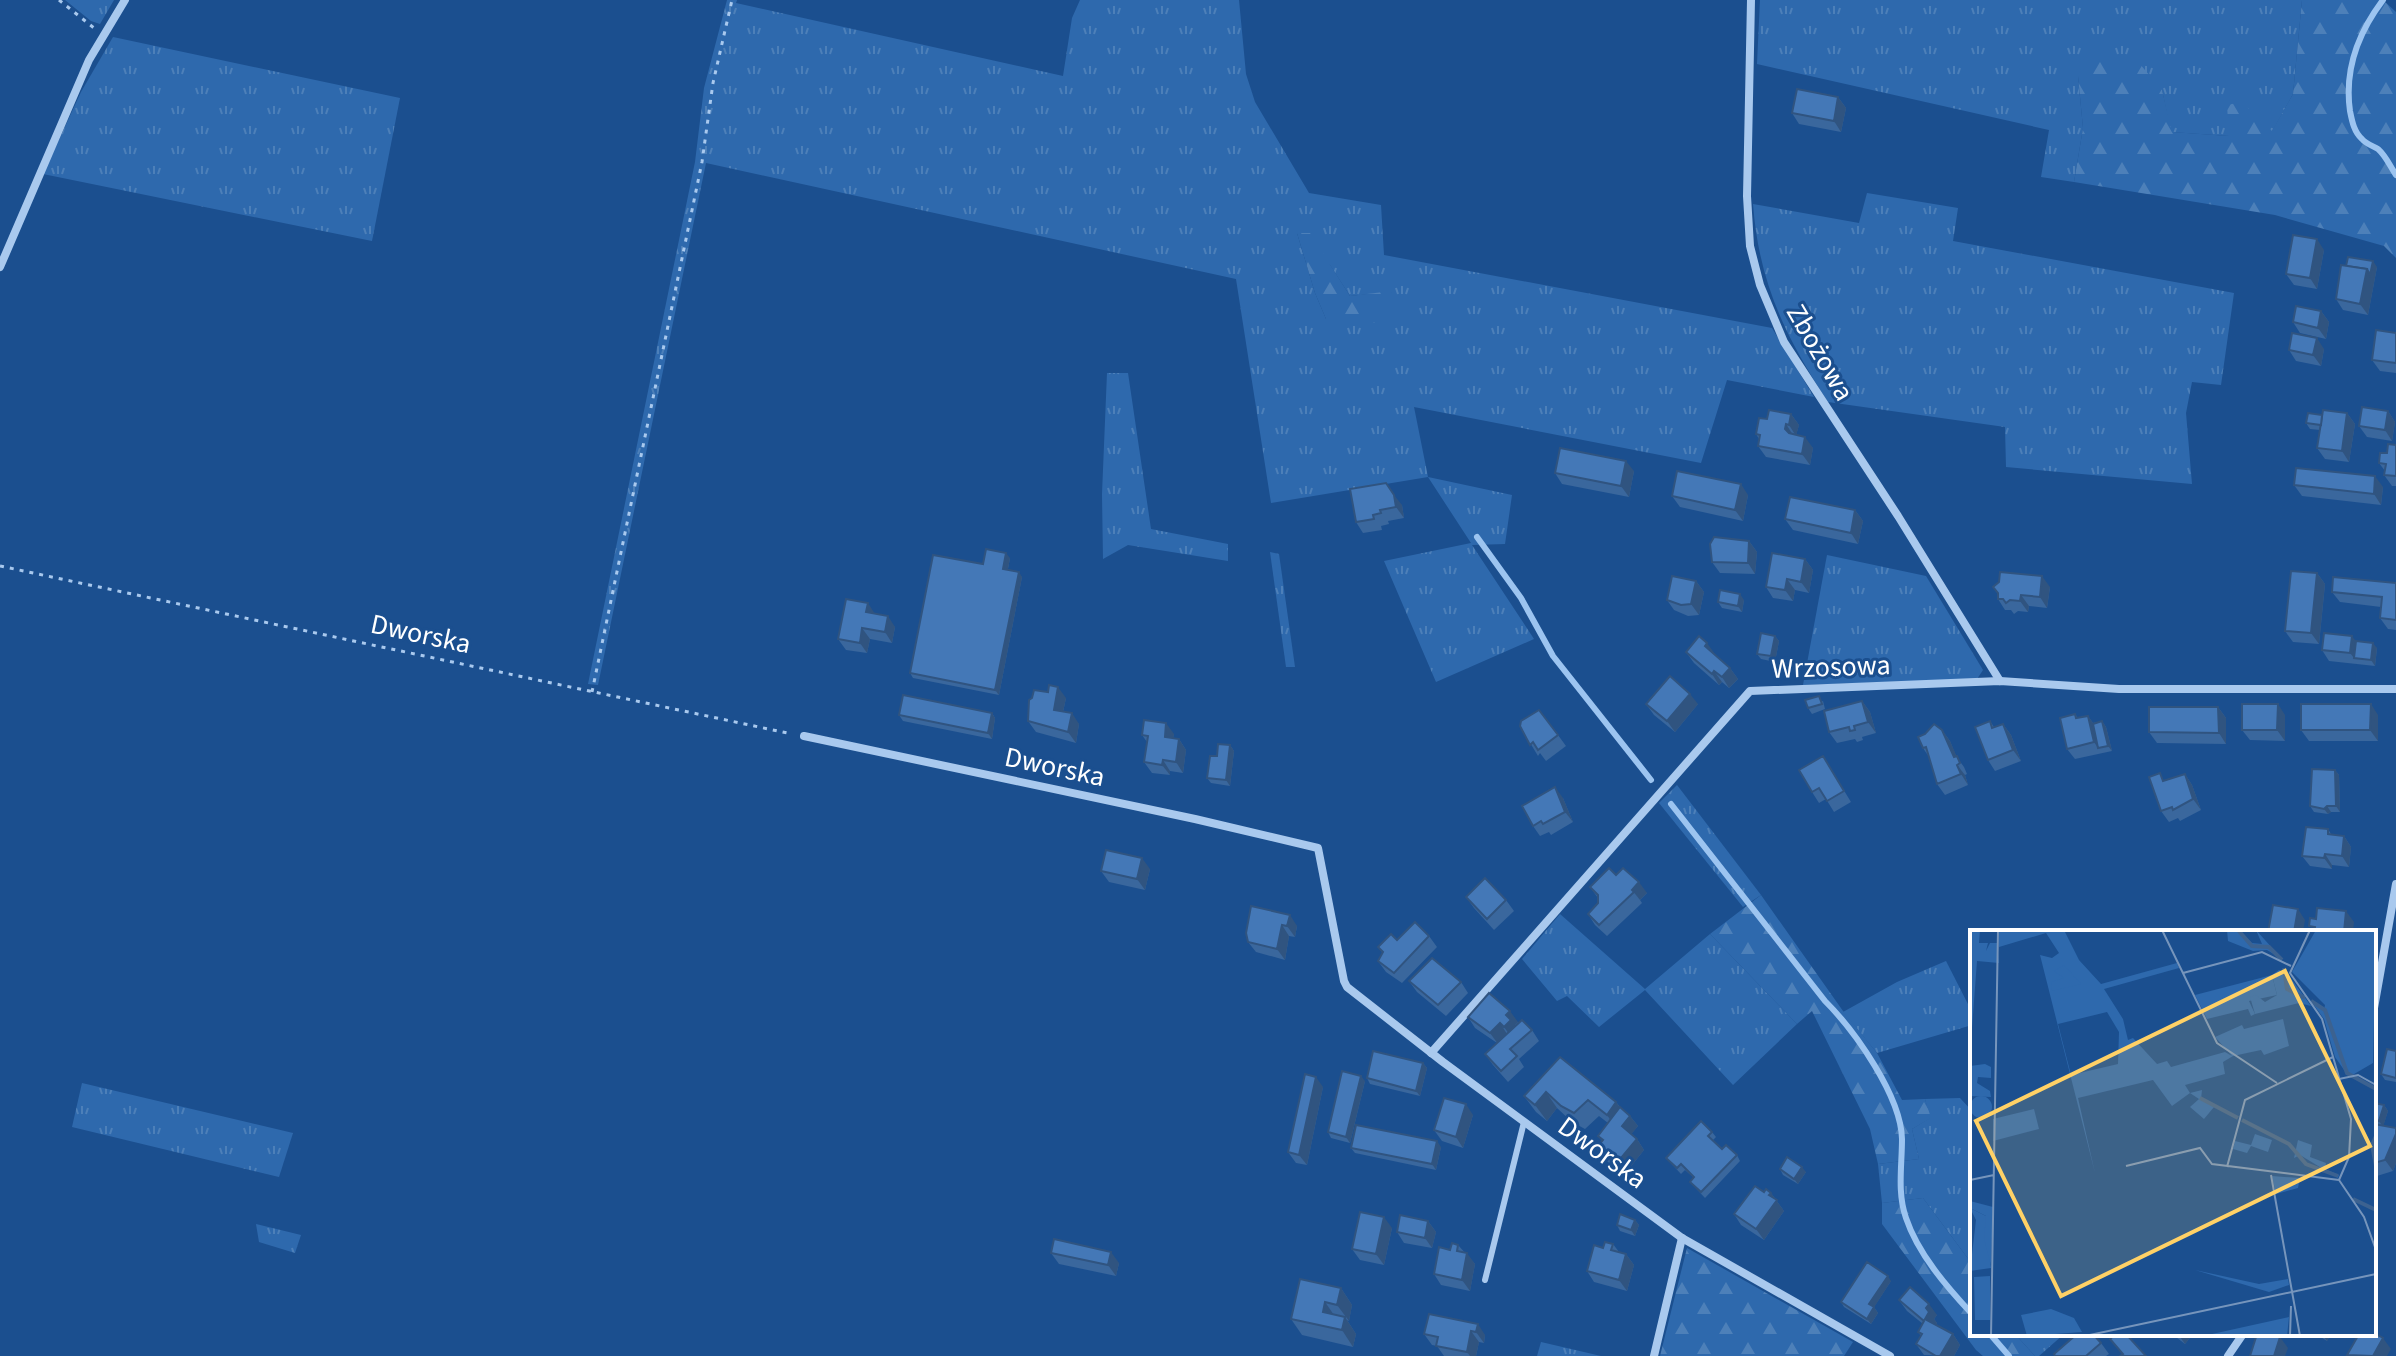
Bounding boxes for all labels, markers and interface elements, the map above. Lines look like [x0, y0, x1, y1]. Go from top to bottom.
street label: Zbożowa [1776, 296, 1864, 409]
street label: Dworska [367, 604, 475, 664]
street label: Wrzosowa [1771, 645, 1891, 689]
street label: Dworska [1001, 737, 1109, 797]
inset map [1970, 930, 2376, 1336]
street label: Dworska [1550, 1107, 1655, 1199]

